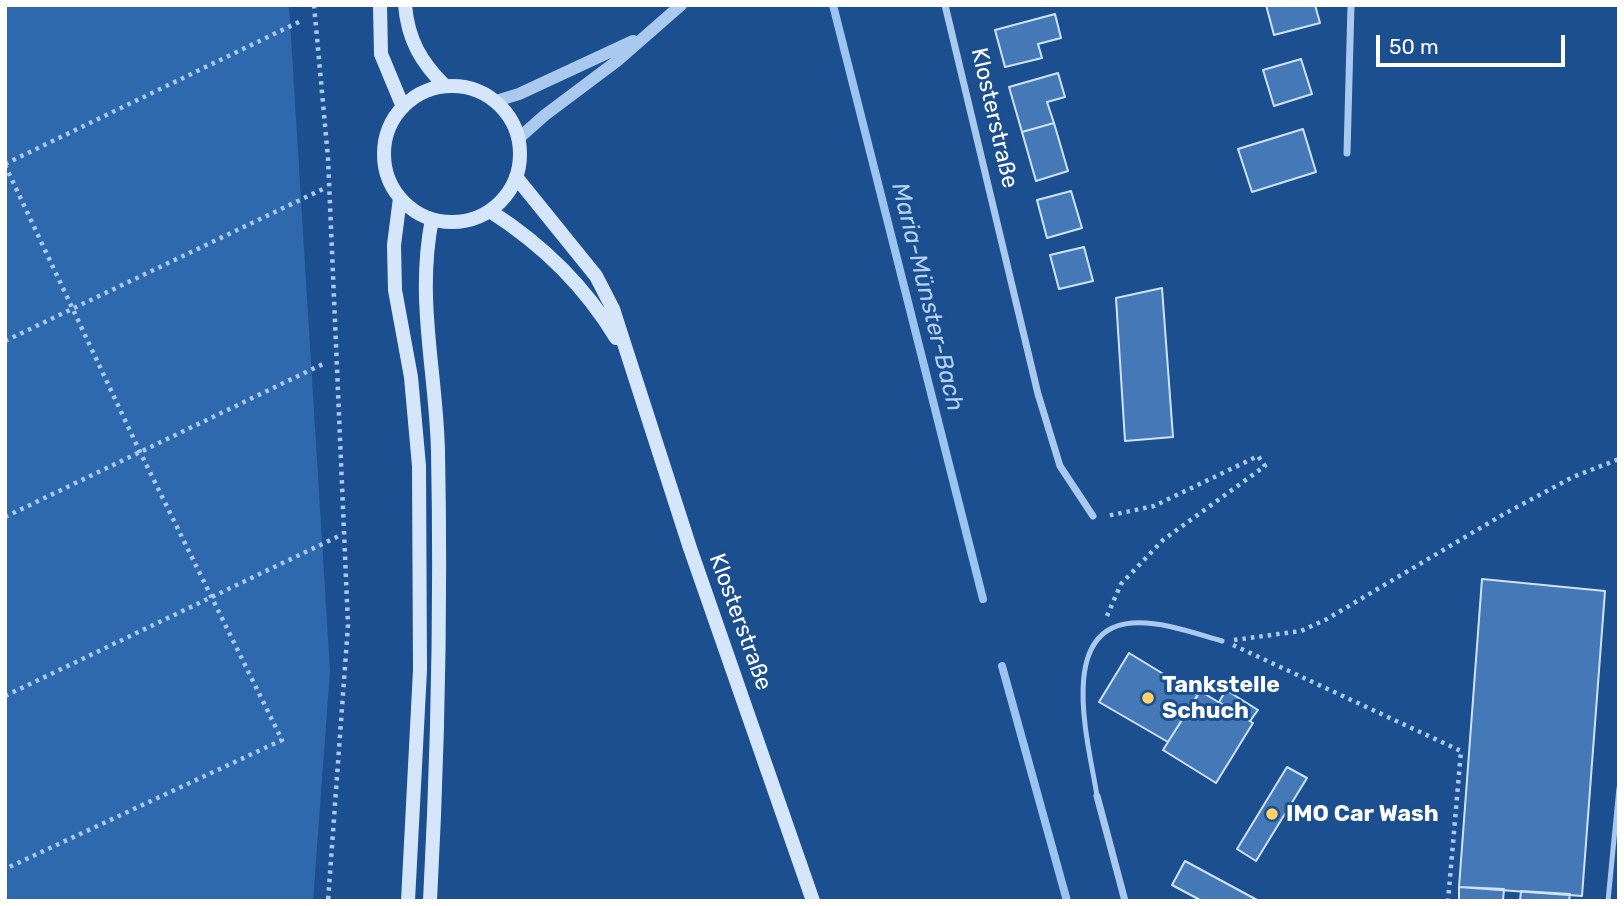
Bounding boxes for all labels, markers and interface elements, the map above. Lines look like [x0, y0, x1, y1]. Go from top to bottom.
scale bar [1379, 21, 1568, 65]
text: 50 m [1389, 34, 1439, 59]
street label: Klosterstraße [964, 45, 1024, 191]
water label: Maria-Münster-Bach [885, 180, 969, 414]
street label: Klosterstraße [703, 550, 777, 694]
place label: Tankstelle Schuch [1162, 671, 1280, 725]
marker: Tankstelle Schuch [1140, 690, 1156, 706]
place label: IMO Car Wash [1286, 800, 1439, 828]
marker: IMO Car Wash [1264, 806, 1280, 822]

